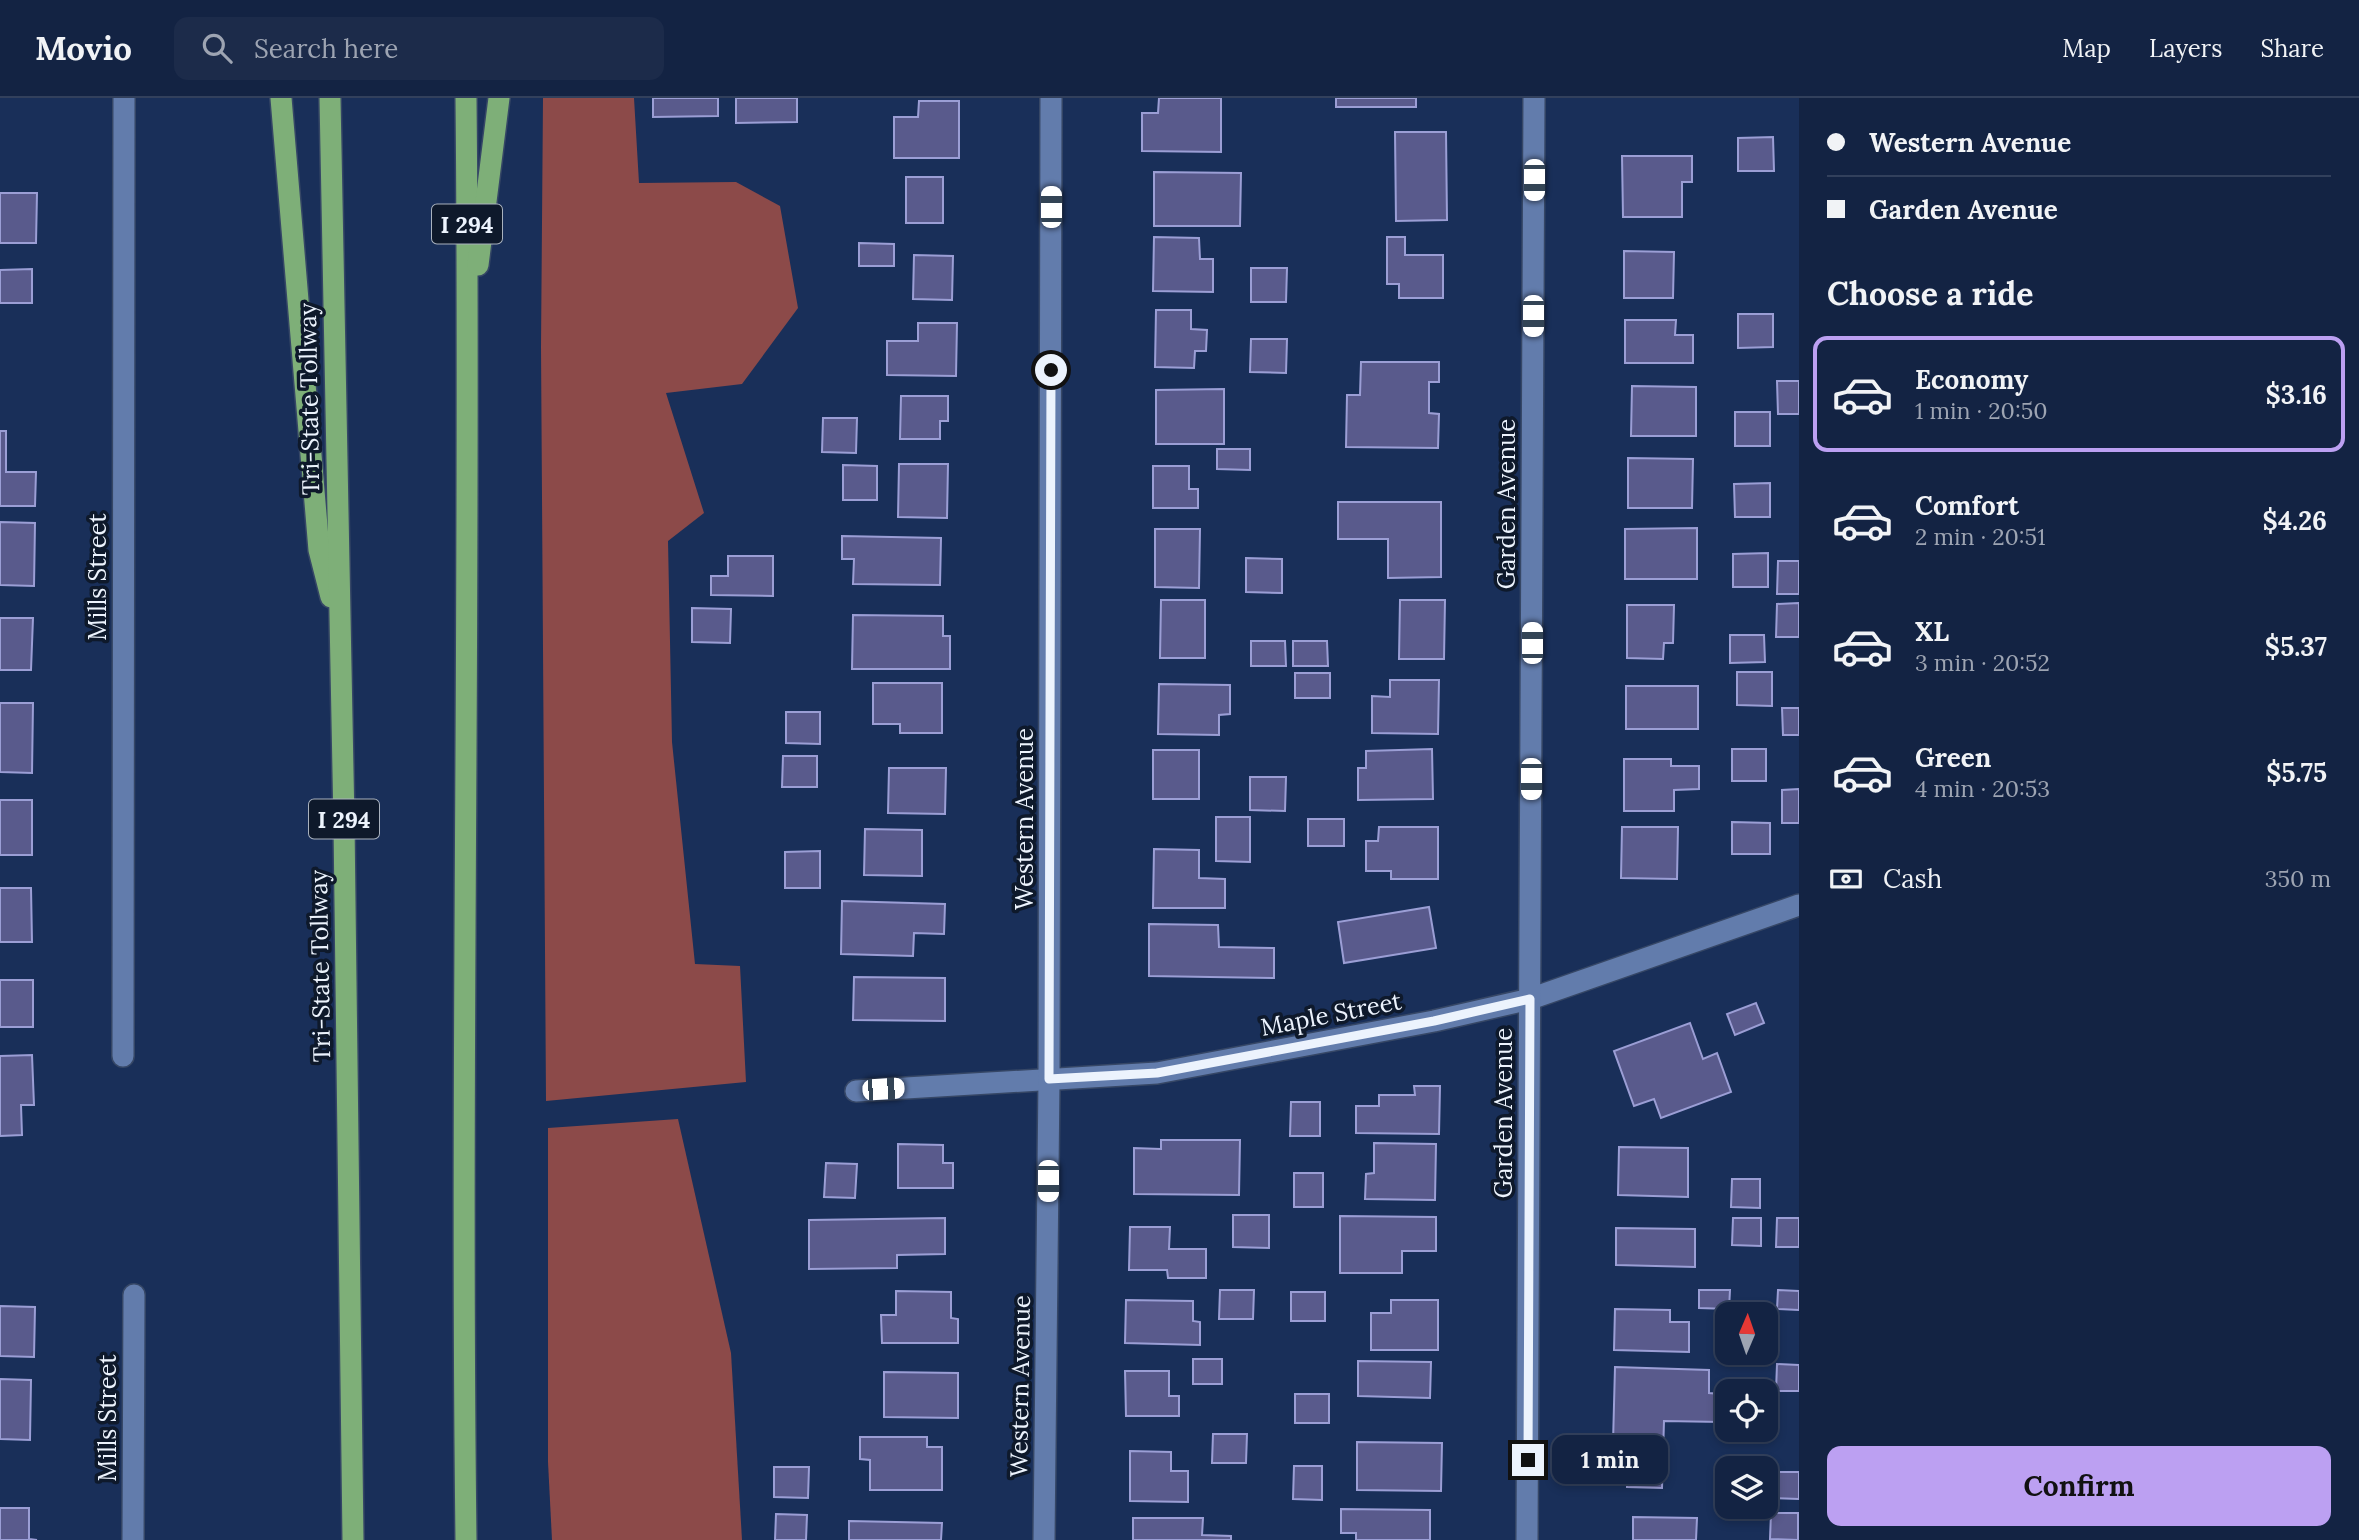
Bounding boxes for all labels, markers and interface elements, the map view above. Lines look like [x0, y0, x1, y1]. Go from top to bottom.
search box [174, 17, 664, 80]
text: Movio [35, 27, 132, 69]
icon: search [198, 29, 236, 67]
text: Search here [254, 32, 398, 65]
text: Map [2062, 33, 2111, 64]
text: Layers [2149, 33, 2222, 64]
text: Share [2260, 33, 2324, 64]
text: Western Avenue [1869, 126, 2071, 159]
car [1524, 159, 1545, 201]
car [1041, 186, 1062, 228]
text: Garden Avenue [1869, 193, 2058, 226]
road number: I 294 [432, 204, 502, 244]
text: Choose a ride [1827, 273, 2034, 314]
car [1523, 295, 1544, 337]
street label: Tri-State Tollway [292, 302, 326, 495]
route start [1035, 354, 1067, 386]
icon: car [1831, 363, 1894, 426]
text: Economy [1915, 363, 2028, 396]
text: $3.16 [2266, 378, 2327, 411]
text: 1 min · 20:50 [1915, 396, 2047, 425]
street label: Garden Avenue [1491, 419, 1522, 589]
icon: car [1831, 489, 1894, 552]
text: Comfort [1915, 489, 2019, 522]
text: $4.26 [2263, 504, 2327, 537]
street label: Mills Street [82, 513, 113, 641]
text: 2 min · 20:51 [1915, 522, 2046, 551]
icon: car [1831, 615, 1894, 678]
text: XL [1915, 615, 1949, 648]
car [1522, 622, 1543, 664]
text: $5.37 [2265, 630, 2327, 663]
text: 3 min · 20:52 [1915, 648, 2050, 677]
street label: Western Avenue [1009, 728, 1040, 910]
icon: car [1831, 741, 1894, 804]
text: Green [1915, 741, 1991, 774]
text: $5.75 [2266, 756, 2327, 789]
car [1521, 758, 1542, 800]
text: 4 min · 20:53 [1915, 774, 2050, 803]
road number: I 294 [309, 800, 379, 838]
icon: cash [1827, 860, 1865, 898]
text: Cash [1883, 862, 1942, 895]
text: 350 m [2265, 864, 2331, 893]
street label: Tri-State Tollway [303, 869, 337, 1062]
street label: Maple Street [1258, 985, 1405, 1043]
street label: Garden Avenue [1488, 1028, 1519, 1198]
car [862, 1077, 905, 1101]
car [1038, 1160, 1059, 1202]
street label: Western Avenue [1003, 1295, 1037, 1477]
north arrow [1715, 1302, 1778, 1365]
map controls [1715, 1302, 1778, 1519]
street label: Mills Street [92, 1354, 123, 1482]
button: locate [1715, 1379, 1778, 1442]
callout: 1 min [1552, 1436, 1668, 1484]
route end [1512, 1444, 1544, 1476]
text: 1 min [1581, 1445, 1639, 1474]
button: Confirm [1827, 1446, 2331, 1526]
button: layers [1715, 1456, 1778, 1519]

